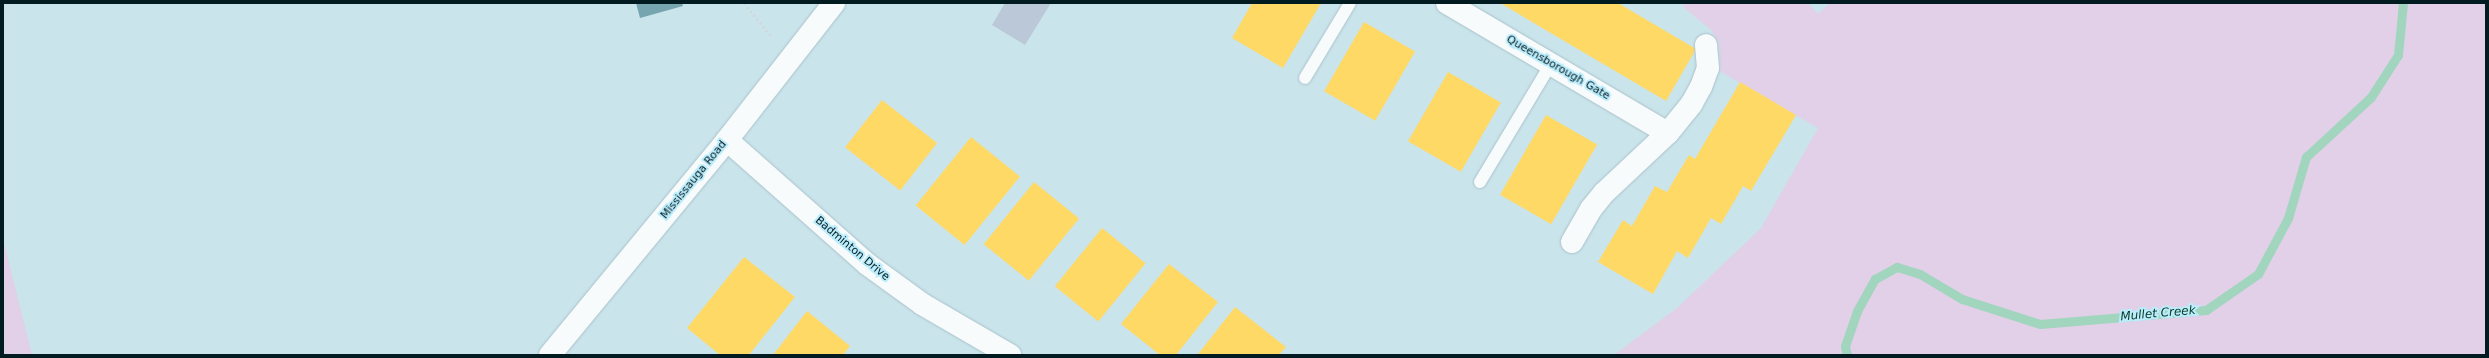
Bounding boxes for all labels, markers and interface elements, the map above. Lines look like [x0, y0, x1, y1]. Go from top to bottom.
street label: Queensborough Gate [1504, 33, 1612, 103]
street label: Mississauga Road [658, 138, 730, 222]
street label: Badminton Drive [812, 214, 892, 284]
water label: Mullet Creek [2120, 304, 2196, 324]

